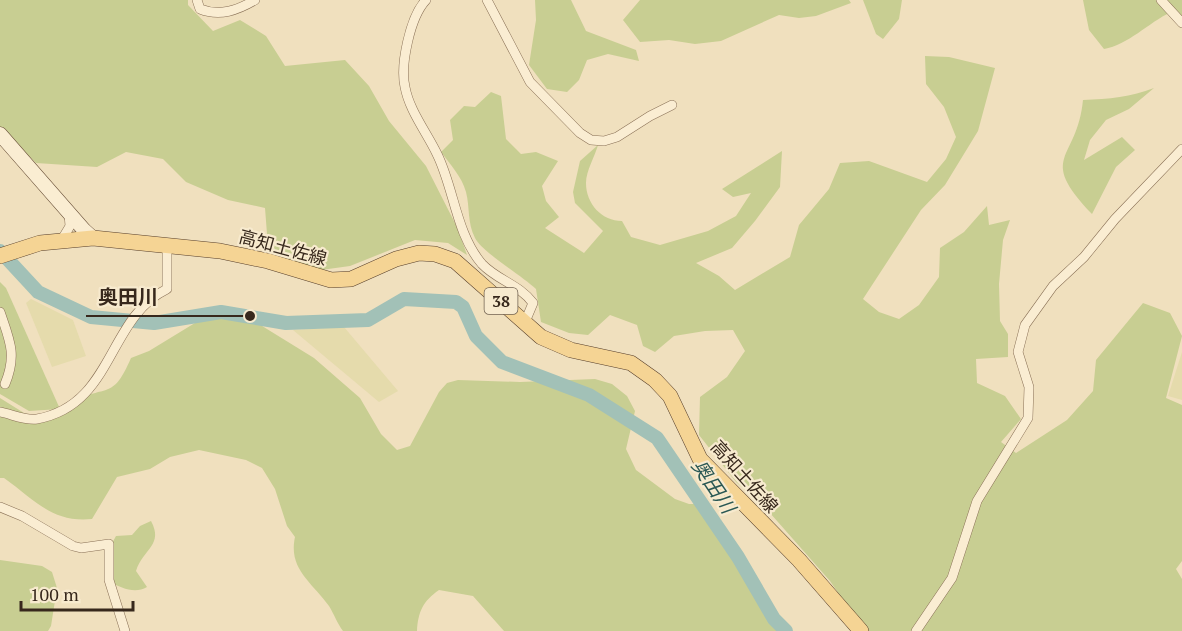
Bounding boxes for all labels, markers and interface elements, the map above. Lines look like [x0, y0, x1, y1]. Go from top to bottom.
street label: 高知土佐線 [236, 224, 330, 270]
callout: 奥田川 [86, 278, 170, 316]
text: 奥田川 [98, 283, 158, 310]
road number: 38 [484, 288, 518, 314]
street label: 高知土佐線 [706, 435, 784, 517]
water label: 奥田川 [686, 454, 743, 520]
scale bar [21, 574, 134, 612]
text: 100 m [30, 582, 79, 606]

